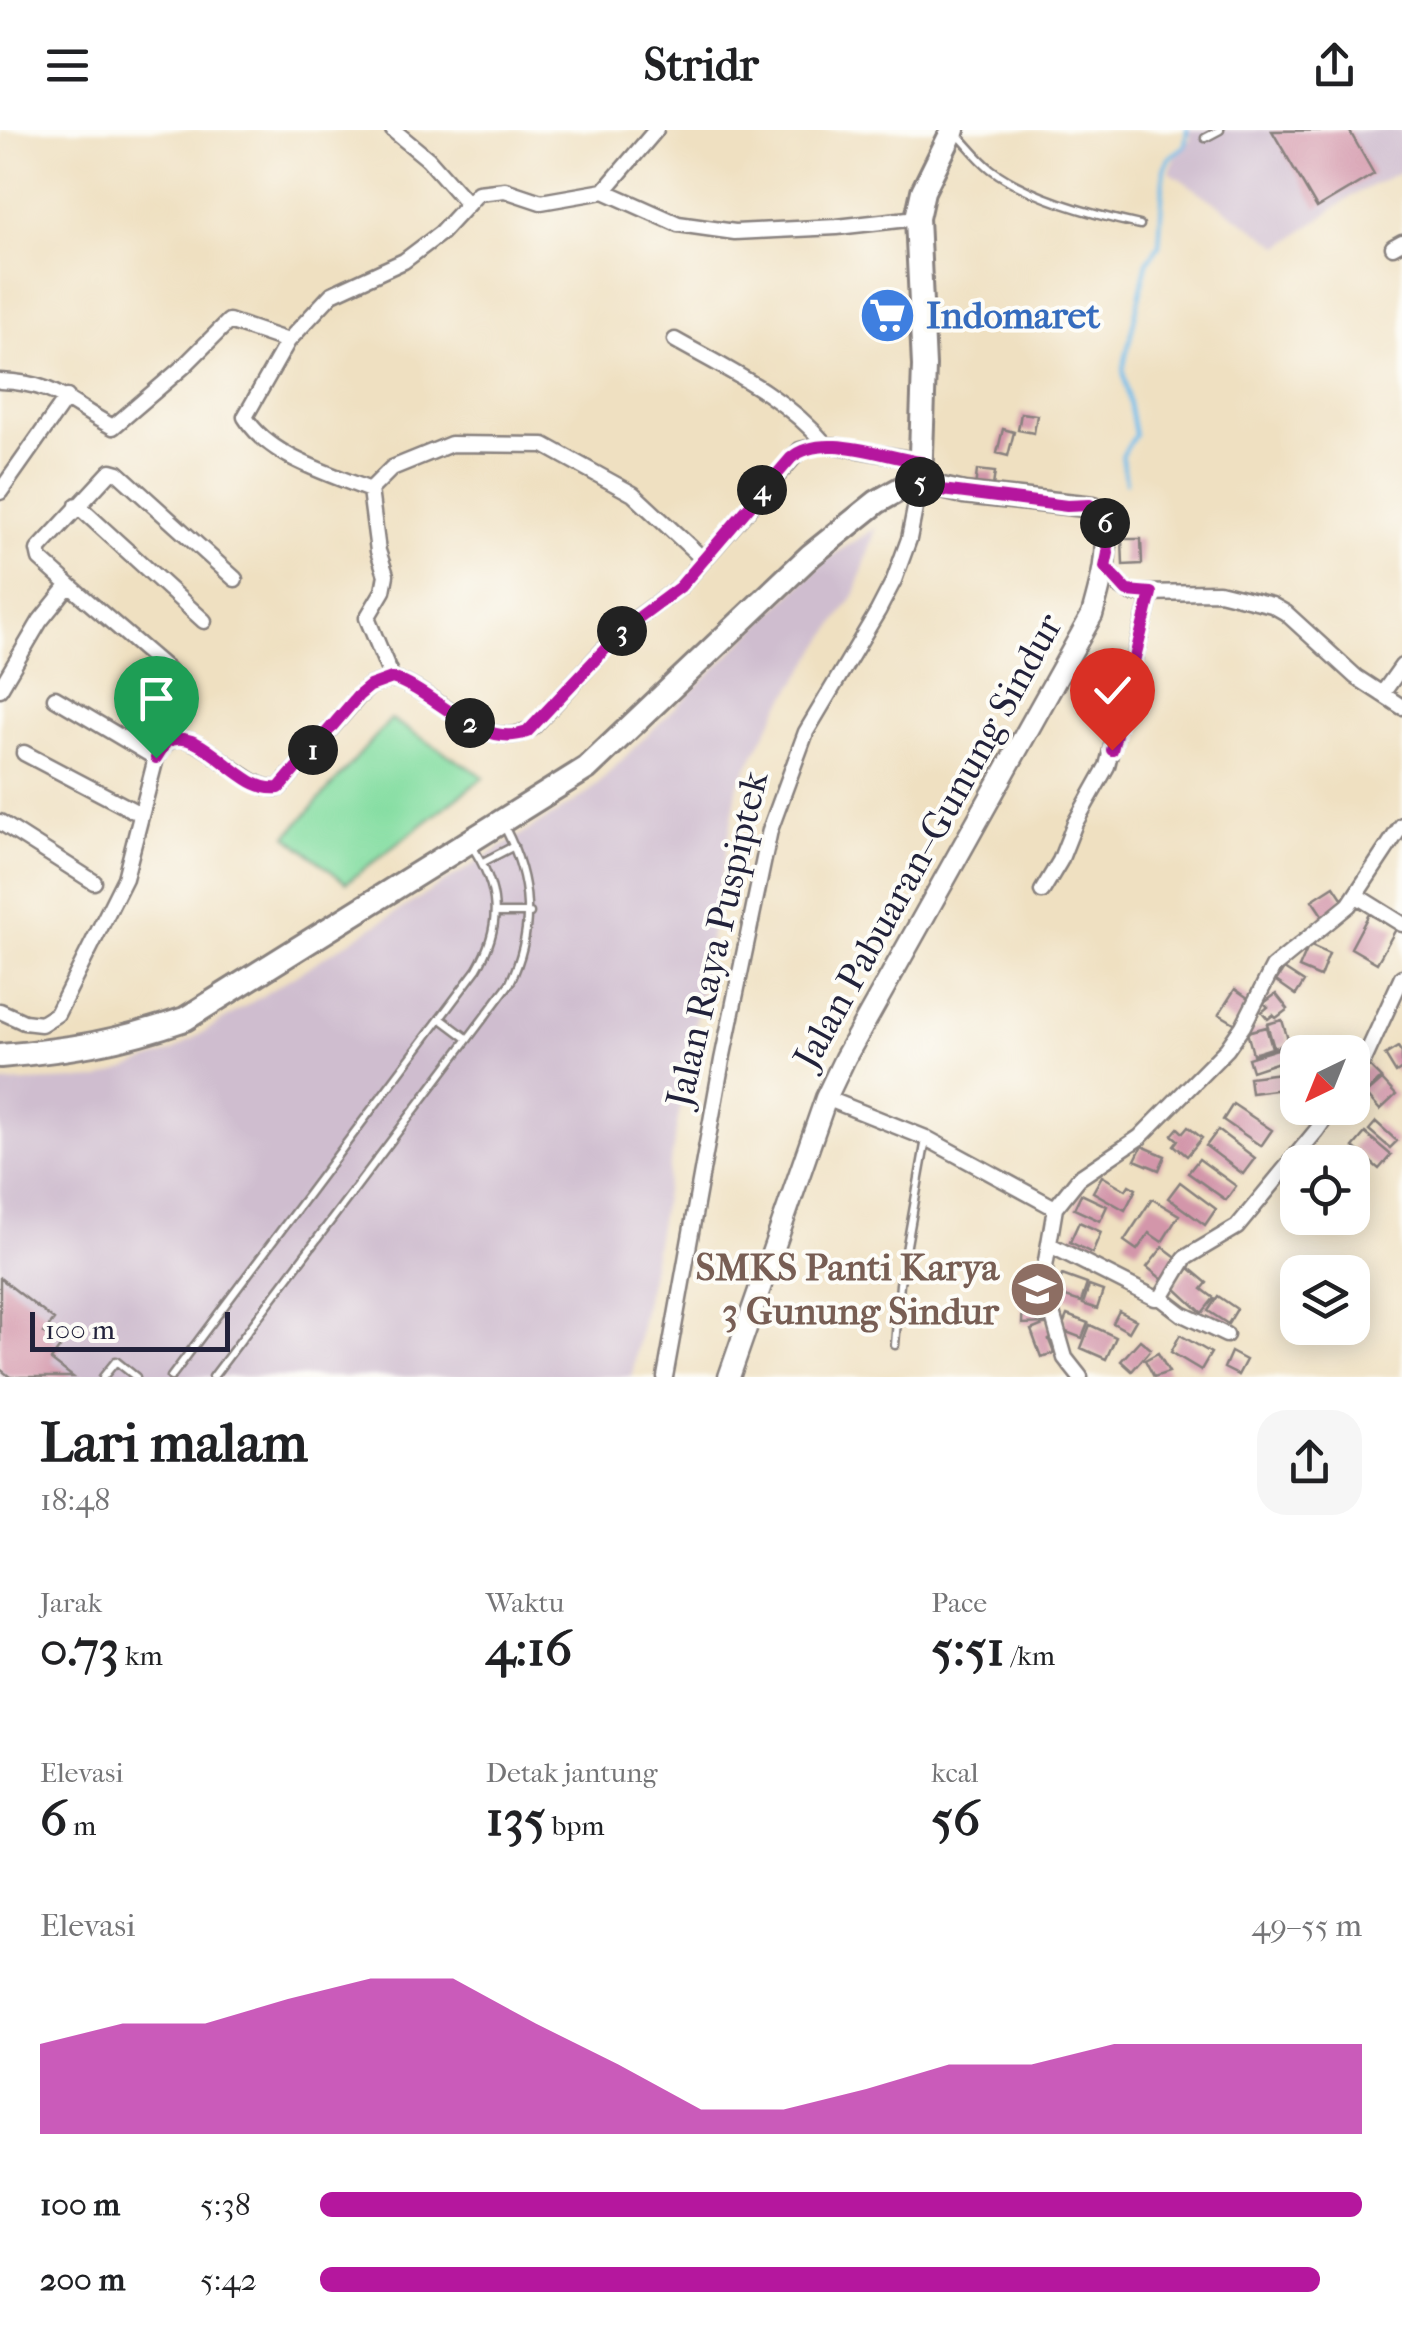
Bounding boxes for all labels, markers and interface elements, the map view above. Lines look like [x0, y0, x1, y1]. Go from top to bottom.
icon: menu [40, 38, 95, 93]
icon: share [1307, 38, 1362, 93]
text: Stridr [643, 39, 759, 92]
supermarket icon: Indomaret [857, 285, 917, 345]
place label: Indomaret [926, 293, 1100, 338]
pin: 5 [895, 457, 945, 507]
pin: 4 [737, 465, 787, 515]
text: 5 [914, 465, 926, 498]
text: 4 [754, 473, 770, 506]
pin: 6 [1080, 498, 1130, 548]
text: 6 [1097, 506, 1113, 539]
street label: Jalan Pabuaran–Gunung Sindur [782, 605, 1073, 1079]
pin: 3 [597, 606, 647, 656]
text: 3 [616, 614, 628, 647]
pin [1070, 648, 1155, 751]
pin [114, 656, 199, 759]
icon: check [1085, 663, 1140, 718]
icon: arrive [129, 671, 184, 726]
pin: 2 [445, 698, 495, 748]
text: 2 [463, 706, 477, 739]
pin: 1 [288, 725, 338, 775]
text: 1 [308, 733, 318, 766]
street label: Jalan Raya Puspiptek [656, 767, 778, 1114]
north arrow [1280, 1035, 1370, 1125]
map controls [1280, 1035, 1370, 1345]
button: locate [1280, 1145, 1370, 1235]
place label: SMKS Panti Karya 3 Gunung Sindur [695, 1245, 1000, 1334]
button: layers [1280, 1255, 1370, 1345]
school or university icon: SMKS Panti Karya 3 Gunung Sindur [1008, 1259, 1068, 1319]
scale bar [30, 1307, 230, 1352]
text: 100 m [45, 1313, 115, 1346]
button: share [1257, 1410, 1362, 1515]
text: Lari malam [40, 1411, 308, 1475]
text: 18:48 [40, 1481, 110, 1518]
text: Jarak [40, 1586, 102, 1619]
text: Waktu [486, 1586, 564, 1619]
text: Pace [931, 1586, 987, 1619]
text: 0.73 [40, 1619, 119, 1678]
text: 4:16 [486, 1619, 572, 1678]
text: 5:51 [931, 1619, 1005, 1678]
text: km [119, 1639, 163, 1672]
text: /km [1005, 1639, 1055, 1672]
text: Elevasi [40, 1756, 124, 1789]
text: Detak jantung [486, 1756, 657, 1789]
text: kcal [931, 1756, 978, 1789]
text: 6 [40, 1789, 67, 1848]
text: 135 [486, 1789, 546, 1848]
text: 56 [931, 1789, 980, 1848]
text: m [67, 1809, 96, 1842]
text: bpm [546, 1809, 605, 1842]
text: Elevasi [40, 1907, 135, 1944]
text: 49–55 m [1251, 1907, 1362, 1944]
text: 100 m [40, 2186, 120, 2223]
text: 5:38 [200, 2186, 251, 2223]
text: 200 m [40, 2261, 125, 2298]
text: 5:42 [200, 2261, 257, 2298]

